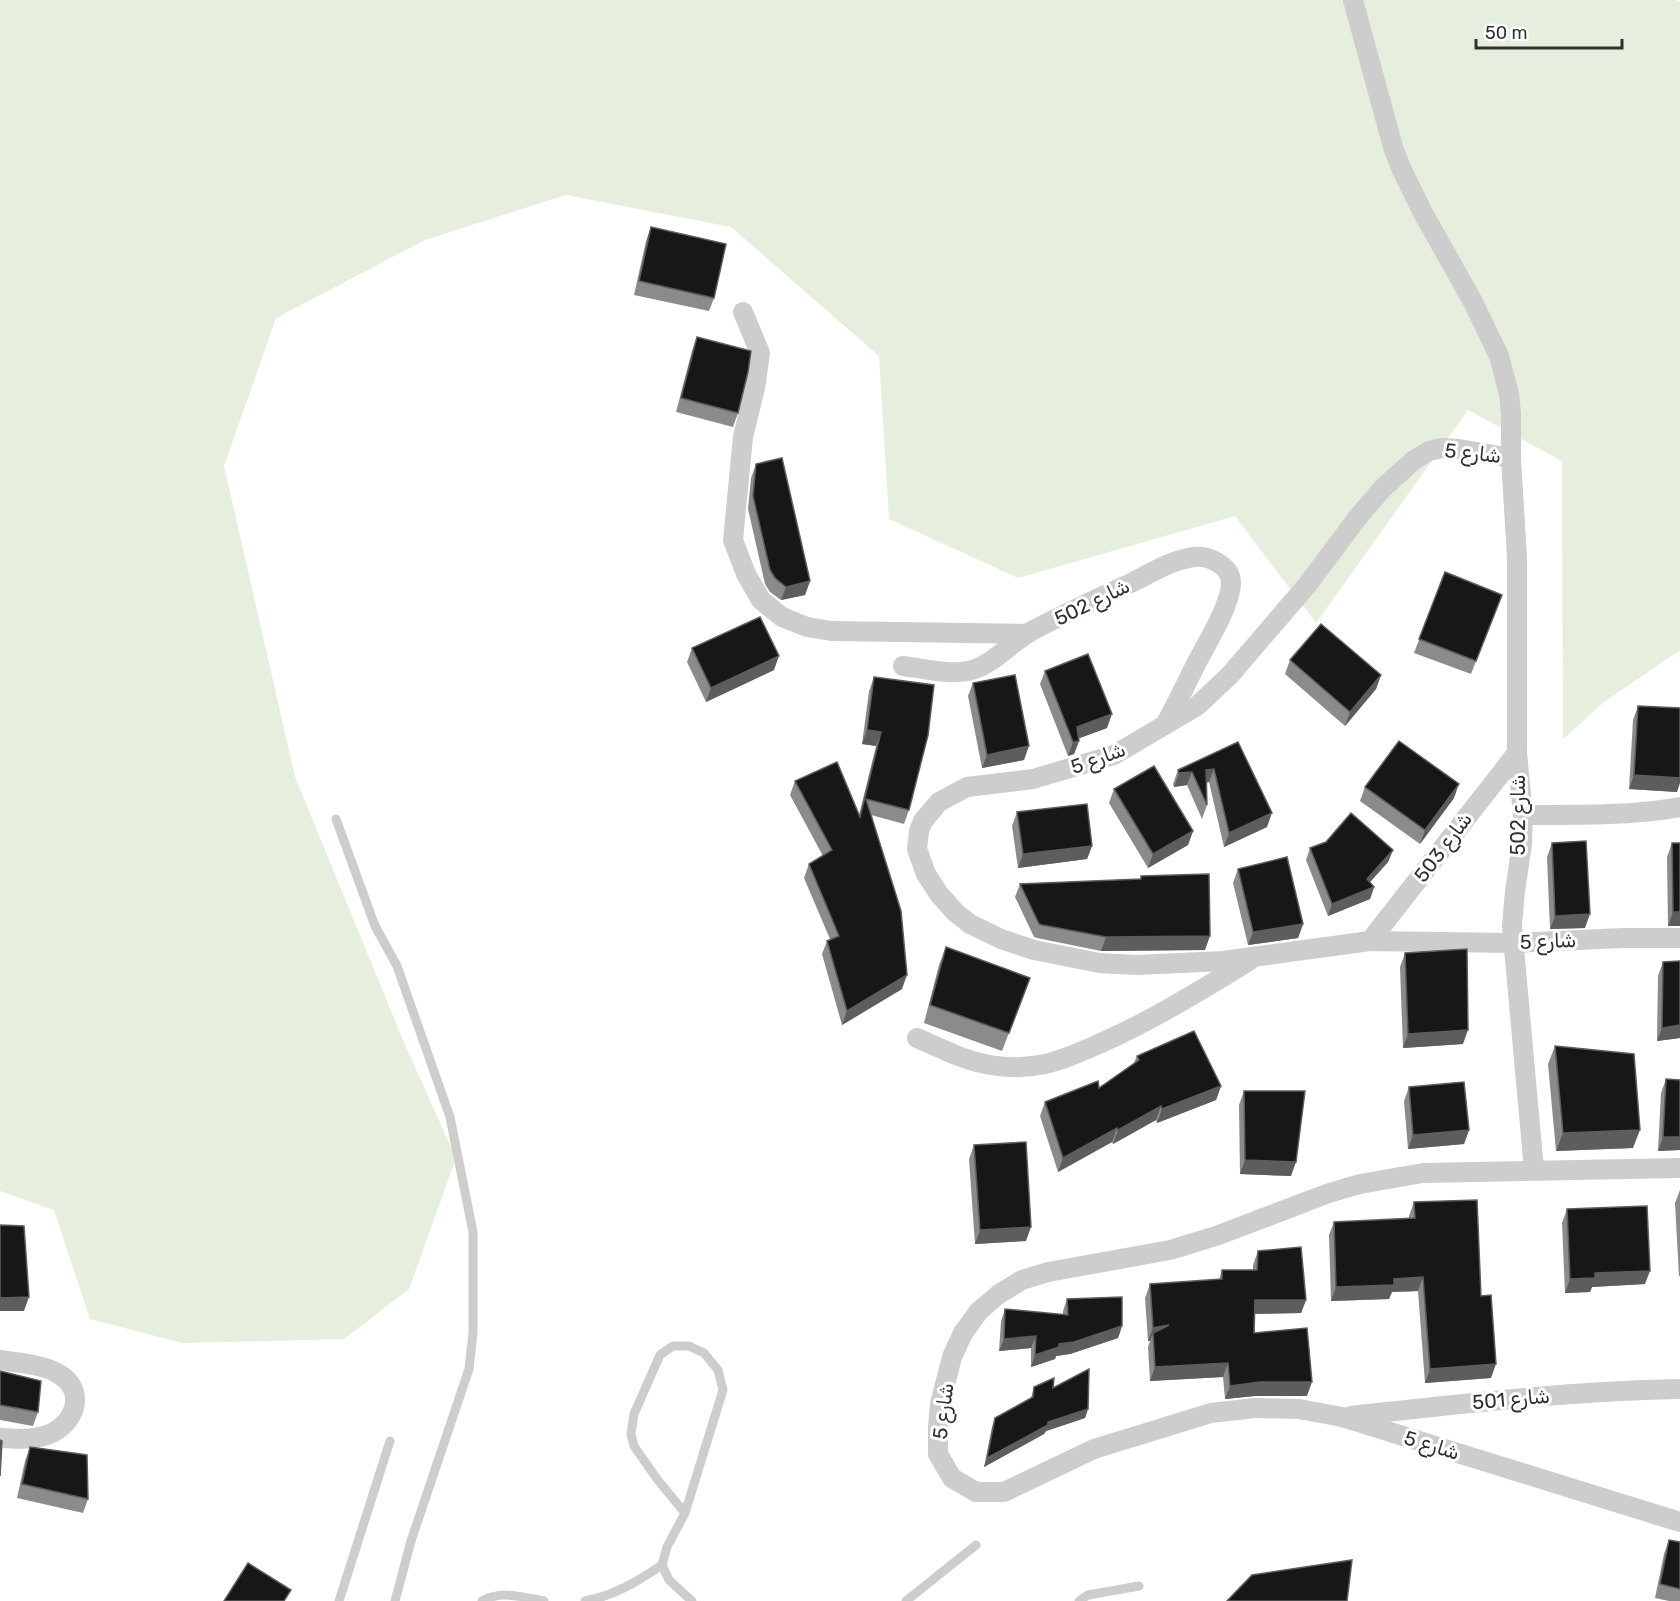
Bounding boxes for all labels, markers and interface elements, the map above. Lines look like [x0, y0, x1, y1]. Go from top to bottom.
scale bar [1476, 12, 1622, 50]
text: 50 m [1485, 22, 1528, 44]
street label: شارع 5 [1443, 438, 1502, 470]
street label: شارع 502 [1050, 573, 1135, 632]
street label: شارع 5 [1067, 737, 1129, 781]
street label: شارع 502 [1506, 774, 1532, 856]
street label: شارع 503 [1409, 807, 1479, 888]
street label: شارع 5 [1519, 928, 1577, 956]
street label: شارع 5 [928, 1381, 960, 1441]
street label: شارع 501 [1471, 1384, 1551, 1416]
street label: شارع 5 [1401, 1425, 1463, 1467]

